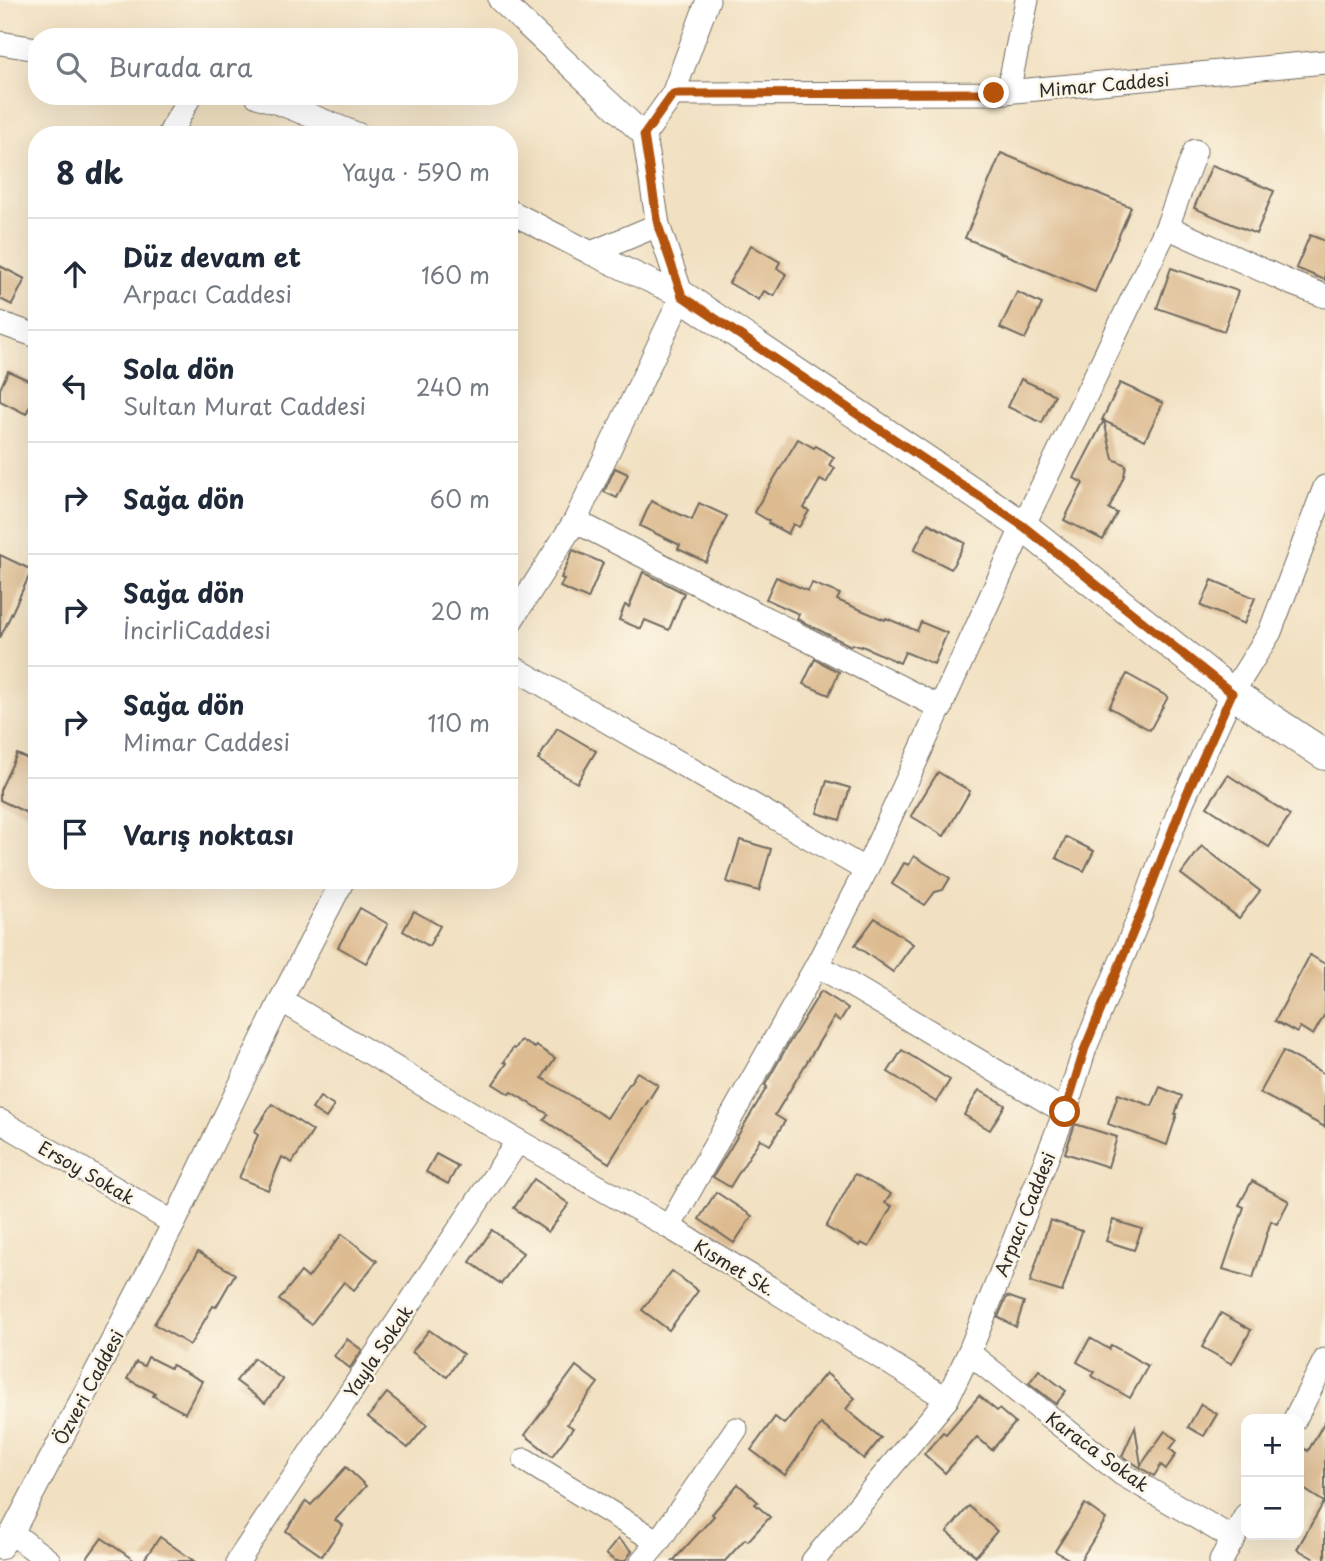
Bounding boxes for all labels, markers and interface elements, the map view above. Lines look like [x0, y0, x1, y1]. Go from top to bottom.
search box [28, 28, 518, 105]
text: Burada ara [108, 47, 252, 86]
icon: search [52, 48, 90, 86]
street label: Mimar Caddesi [1038, 65, 1170, 103]
route end [978, 77, 1009, 108]
text: 8 dk [56, 149, 123, 194]
text: Yaya · 590 m [342, 154, 490, 189]
text: Düz devam et [123, 237, 301, 276]
icon: ahead [56, 255, 94, 293]
text: 160 m [421, 257, 490, 292]
text: Arpacı Caddesi [123, 276, 292, 311]
text: Sola dön [123, 349, 234, 388]
icon: left [56, 367, 94, 405]
text: 240 m [416, 369, 490, 404]
text: Sultan Murat Caddesi [123, 388, 366, 423]
icon: right [56, 479, 94, 517]
text: Sağa dön [123, 479, 245, 518]
text: 60 m [430, 481, 490, 516]
text: Sağa dön [123, 573, 245, 612]
icon: right [56, 591, 94, 629]
text: 20 m [431, 593, 490, 628]
text: İncirliCaddesi [123, 612, 271, 647]
text: Sağa dön [123, 685, 245, 724]
icon: right [56, 703, 94, 741]
text: 110 m [428, 705, 490, 740]
text: Mimar Caddesi [123, 724, 290, 759]
icon: arrive [56, 815, 94, 853]
text: Varış noktası [123, 815, 294, 854]
route start [1049, 1096, 1080, 1127]
street label: Ersoy Sokak [34, 1133, 140, 1211]
street label: Arpacı Caddesi [987, 1148, 1061, 1280]
street label: Kısmet Sk. [689, 1232, 781, 1302]
street label: Yayla Sokak [337, 1299, 419, 1403]
street label: Özveri Caddesi [46, 1325, 130, 1449]
street label: Karaca Sokak [1041, 1404, 1155, 1498]
map controls [1241, 1414, 1304, 1540]
button: + [1241, 1414, 1304, 1477]
button: − [1241, 1477, 1304, 1540]

